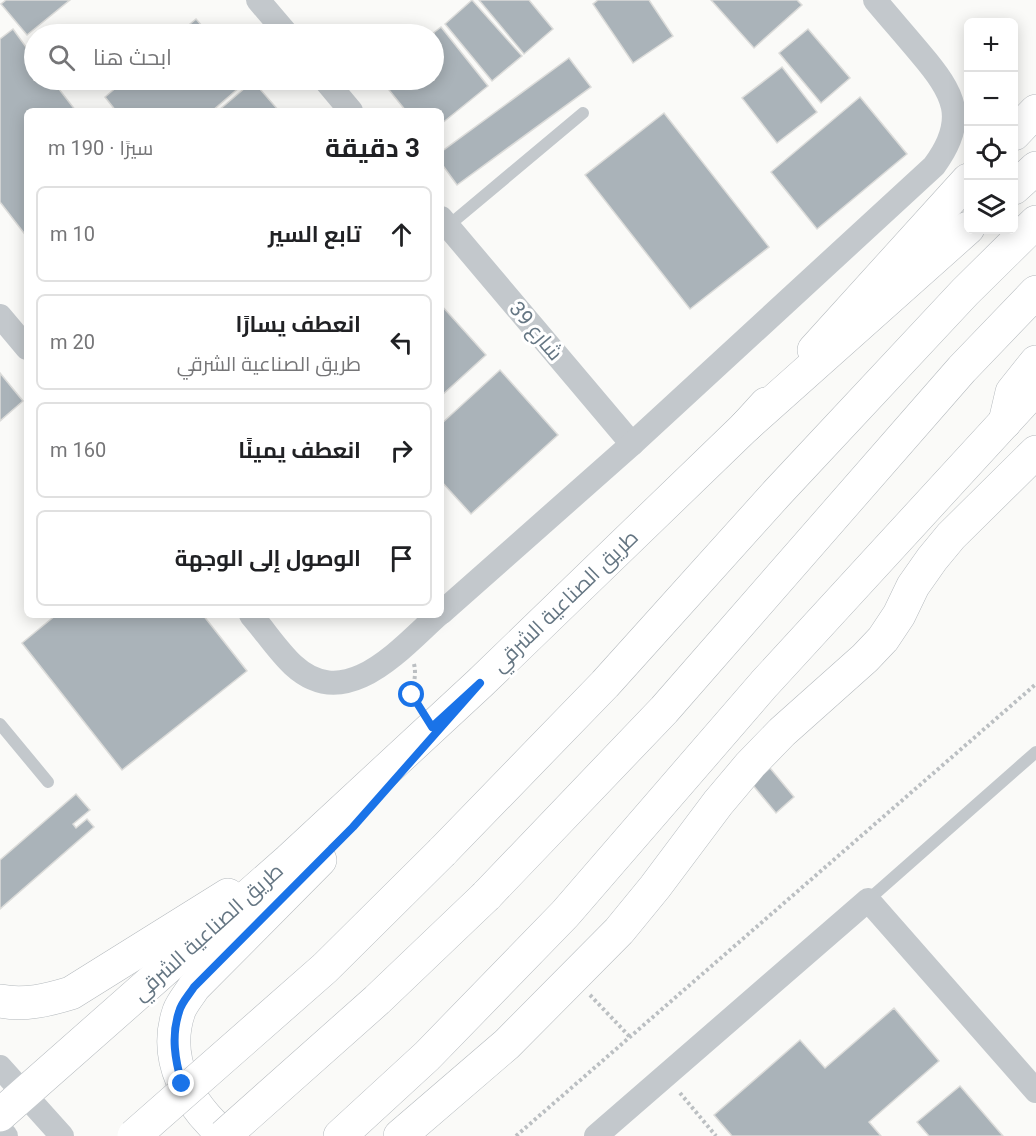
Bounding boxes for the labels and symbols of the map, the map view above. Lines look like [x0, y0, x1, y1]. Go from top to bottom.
street label: شارع 39 [503, 297, 568, 367]
street label: طريق الصناعية الشرقي [487, 525, 646, 680]
route start [398, 681, 424, 707]
street label: طريق الصناعية الشرقي [128, 858, 291, 1009]
route end [168, 1070, 194, 1096]

